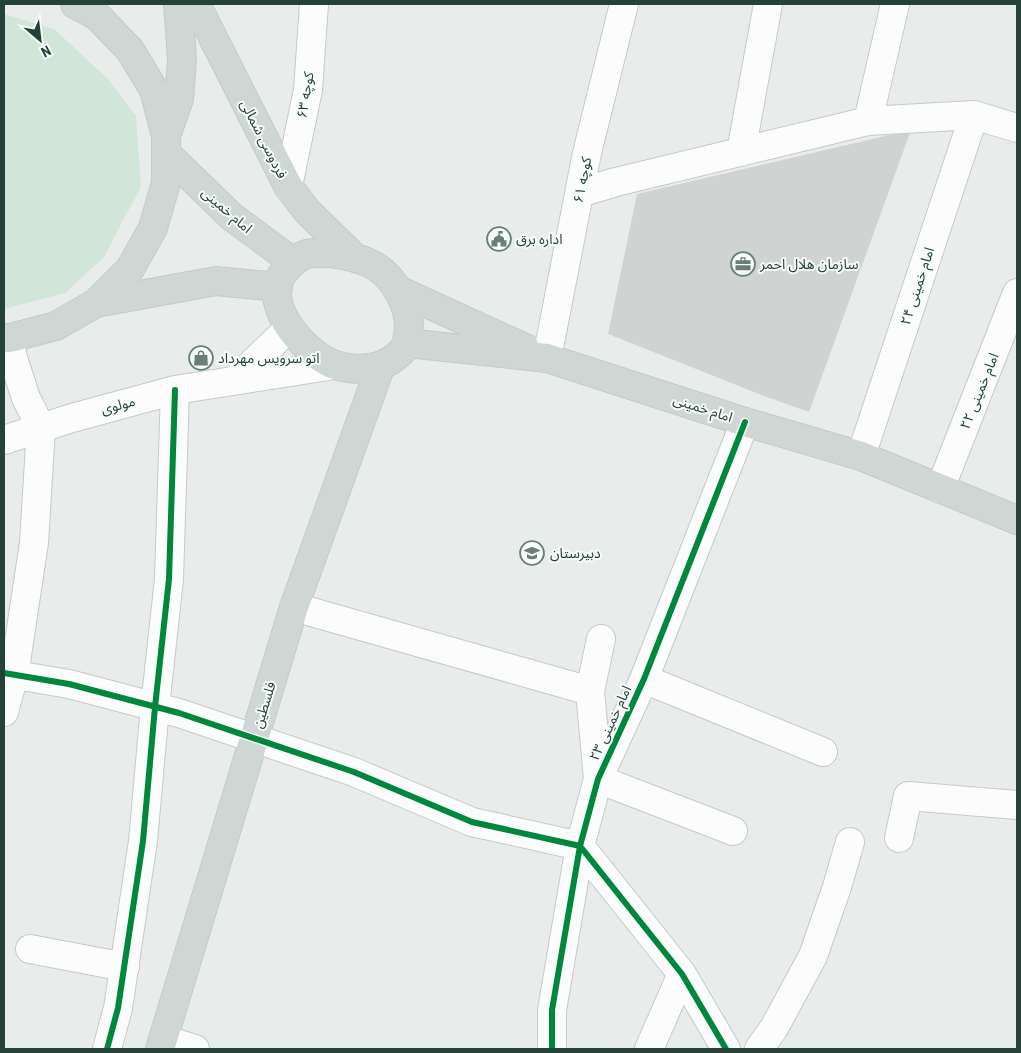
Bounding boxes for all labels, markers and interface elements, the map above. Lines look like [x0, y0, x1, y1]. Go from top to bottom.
north arrow [15, 15, 65, 65]
text: N [39, 42, 54, 61]
street label: کوچه ۶۳ [293, 70, 319, 120]
street label: فردوسی شمالی [236, 97, 291, 181]
street label: کوچه ۶۱ [570, 155, 596, 205]
street label: امام خمینی [197, 184, 255, 238]
public building icon: اداره برق [486, 226, 512, 252]
place label: اداره برق [516, 231, 563, 248]
street label: امام خمینی ۲۴ [897, 245, 940, 328]
office icon: سازمان هلال احمر [730, 251, 756, 277]
place label: سازمان هلال احمر [759, 256, 858, 273]
shop icon: اتو سرویس مهرداد [188, 345, 214, 371]
place label: اتو سرویس مهرداد [218, 350, 320, 367]
street label: امام خمینی ۲۲ [956, 351, 1004, 433]
street label: امام خمینی [670, 391, 735, 428]
street label: مولوی [99, 393, 137, 418]
school or university icon: دبیرستان [519, 540, 545, 566]
place label: دبیرستان [550, 545, 601, 562]
street label: فلسطین [249, 680, 280, 730]
street label: امام خمینی ۲۳ [586, 683, 637, 764]

